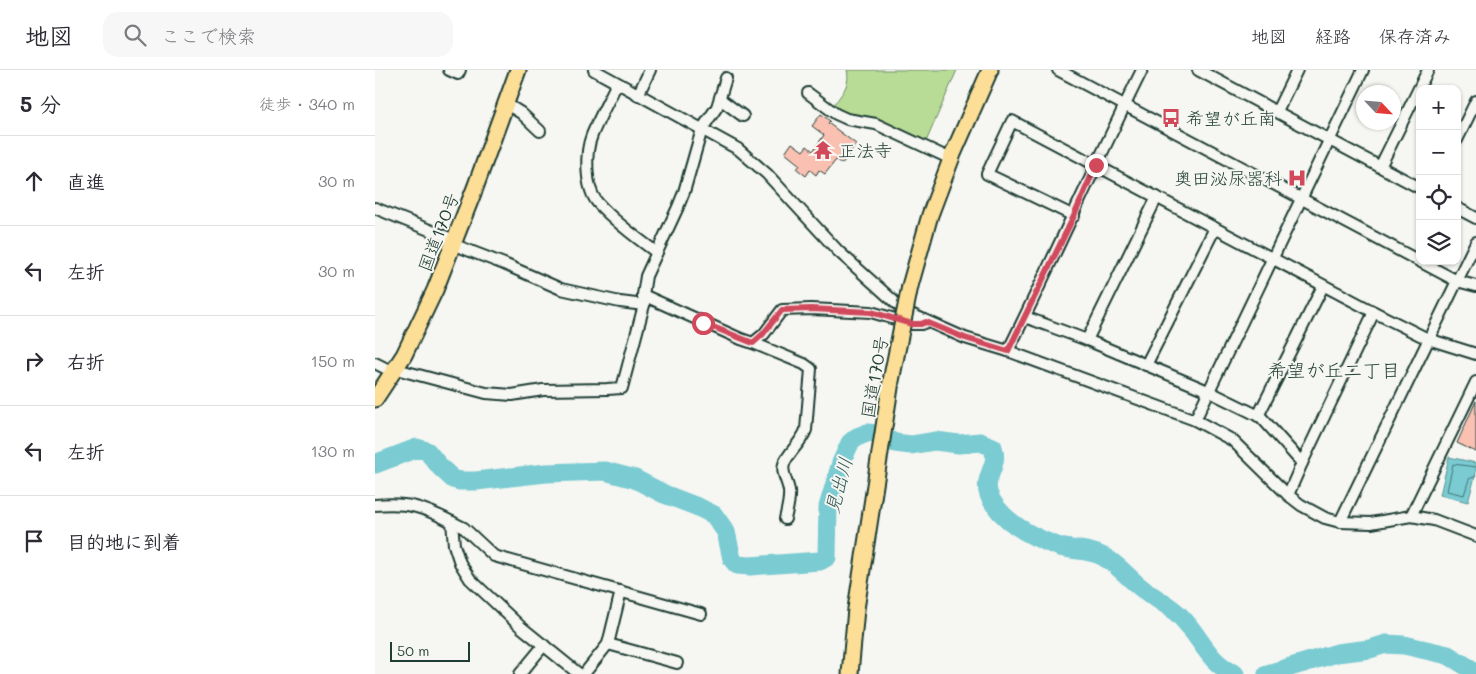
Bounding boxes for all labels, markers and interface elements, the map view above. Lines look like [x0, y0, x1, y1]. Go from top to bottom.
search box [103, 12, 453, 57]
text: 地図 [25, 20, 73, 51]
icon: search [121, 21, 149, 49]
text: ここで検索 [161, 23, 256, 48]
text: 地図 [1251, 24, 1287, 48]
text: 経路 [1315, 24, 1351, 48]
text: 保存済み [1379, 24, 1451, 48]
north arrow [1356, 85, 1401, 130]
map controls [1416, 85, 1461, 265]
button: + [1416, 85, 1461, 130]
text: 5 分 [20, 90, 61, 117]
text: 徒歩 · 340 m [259, 93, 355, 114]
place label: 希望が丘南 [1186, 106, 1276, 130]
bus stop icon: 希望が丘南 [1160, 107, 1182, 129]
button: − [1416, 130, 1461, 175]
place label: 正法寺 [838, 138, 892, 162]
temple icon: 正法寺 [812, 139, 834, 161]
route end [1085, 154, 1108, 177]
place label: 奥田泌尿器科 [1174, 166, 1282, 190]
icon: ahead [20, 167, 48, 195]
hospital icon: 奥田泌尿器科 [1286, 167, 1308, 189]
text: 直進 [67, 169, 105, 194]
text: 30 m [318, 170, 355, 191]
button: locate [1416, 175, 1461, 220]
street label: 国道170号 [412, 189, 464, 275]
button: layers [1416, 220, 1461, 265]
icon: left [20, 257, 48, 285]
text: 左折 [67, 259, 105, 284]
text: 30 m [318, 260, 355, 281]
route start [692, 312, 715, 335]
street label: 国道170号 [855, 334, 893, 420]
icon: right [20, 347, 48, 375]
text: 右折 [67, 349, 105, 374]
text: 150 m [311, 350, 355, 371]
district label: 希望が丘二丁目 [1267, 357, 1401, 382]
icon: left [20, 437, 48, 465]
text: 左折 [67, 439, 105, 464]
text: 130 m [311, 440, 355, 461]
water label: 見出川 [819, 454, 857, 516]
icon: arrive [20, 527, 48, 555]
text: 目的地に到着 [67, 529, 181, 554]
scale bar [390, 639, 470, 662]
text: 50 m [397, 641, 429, 660]

